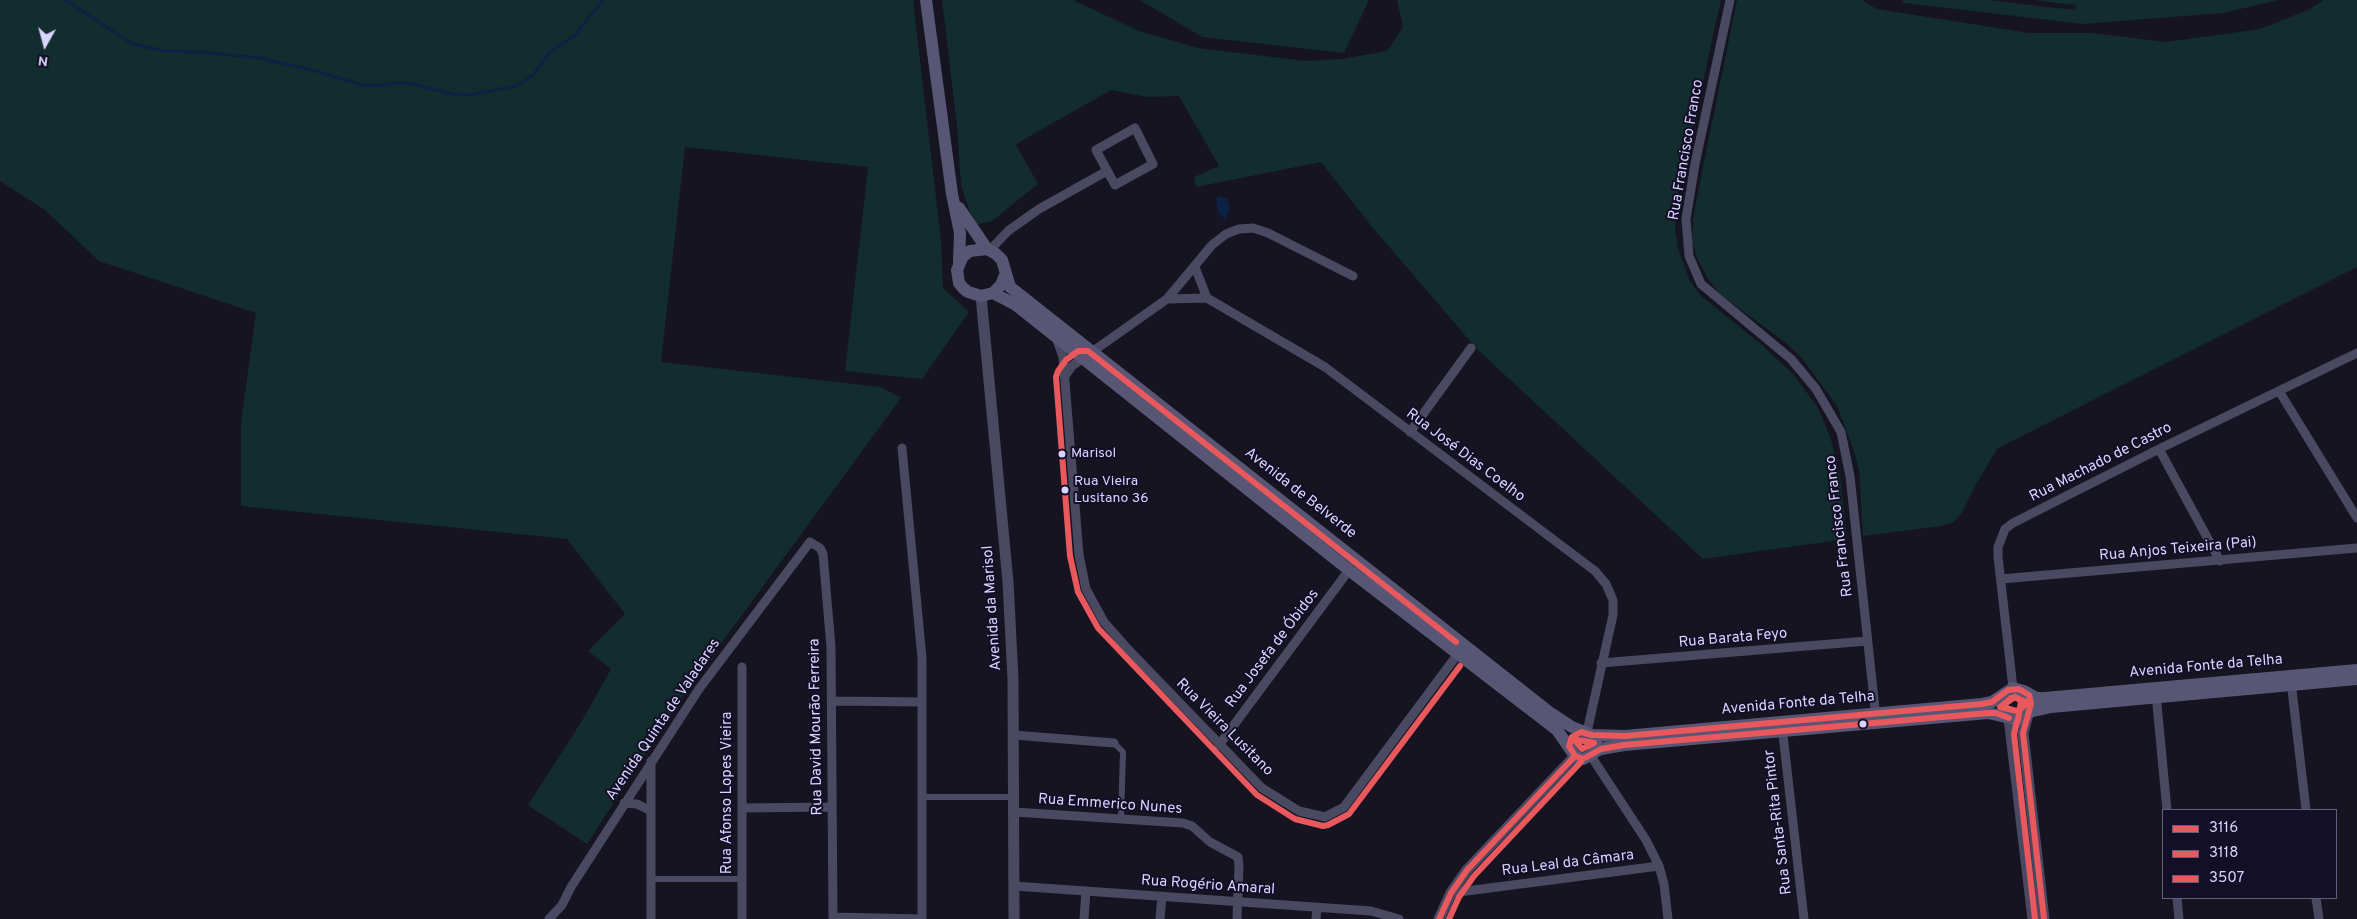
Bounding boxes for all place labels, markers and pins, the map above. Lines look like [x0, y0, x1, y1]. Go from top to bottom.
place label: Marisol [1071, 446, 1116, 462]
marker: Marisol [1057, 449, 1067, 459]
place label: Rua Vieira Lusitano 36 [1074, 474, 1149, 507]
marker: Rua Vieira Lusitano 36 [1060, 485, 1070, 495]
unlabelled marker [1858, 719, 1868, 729]

